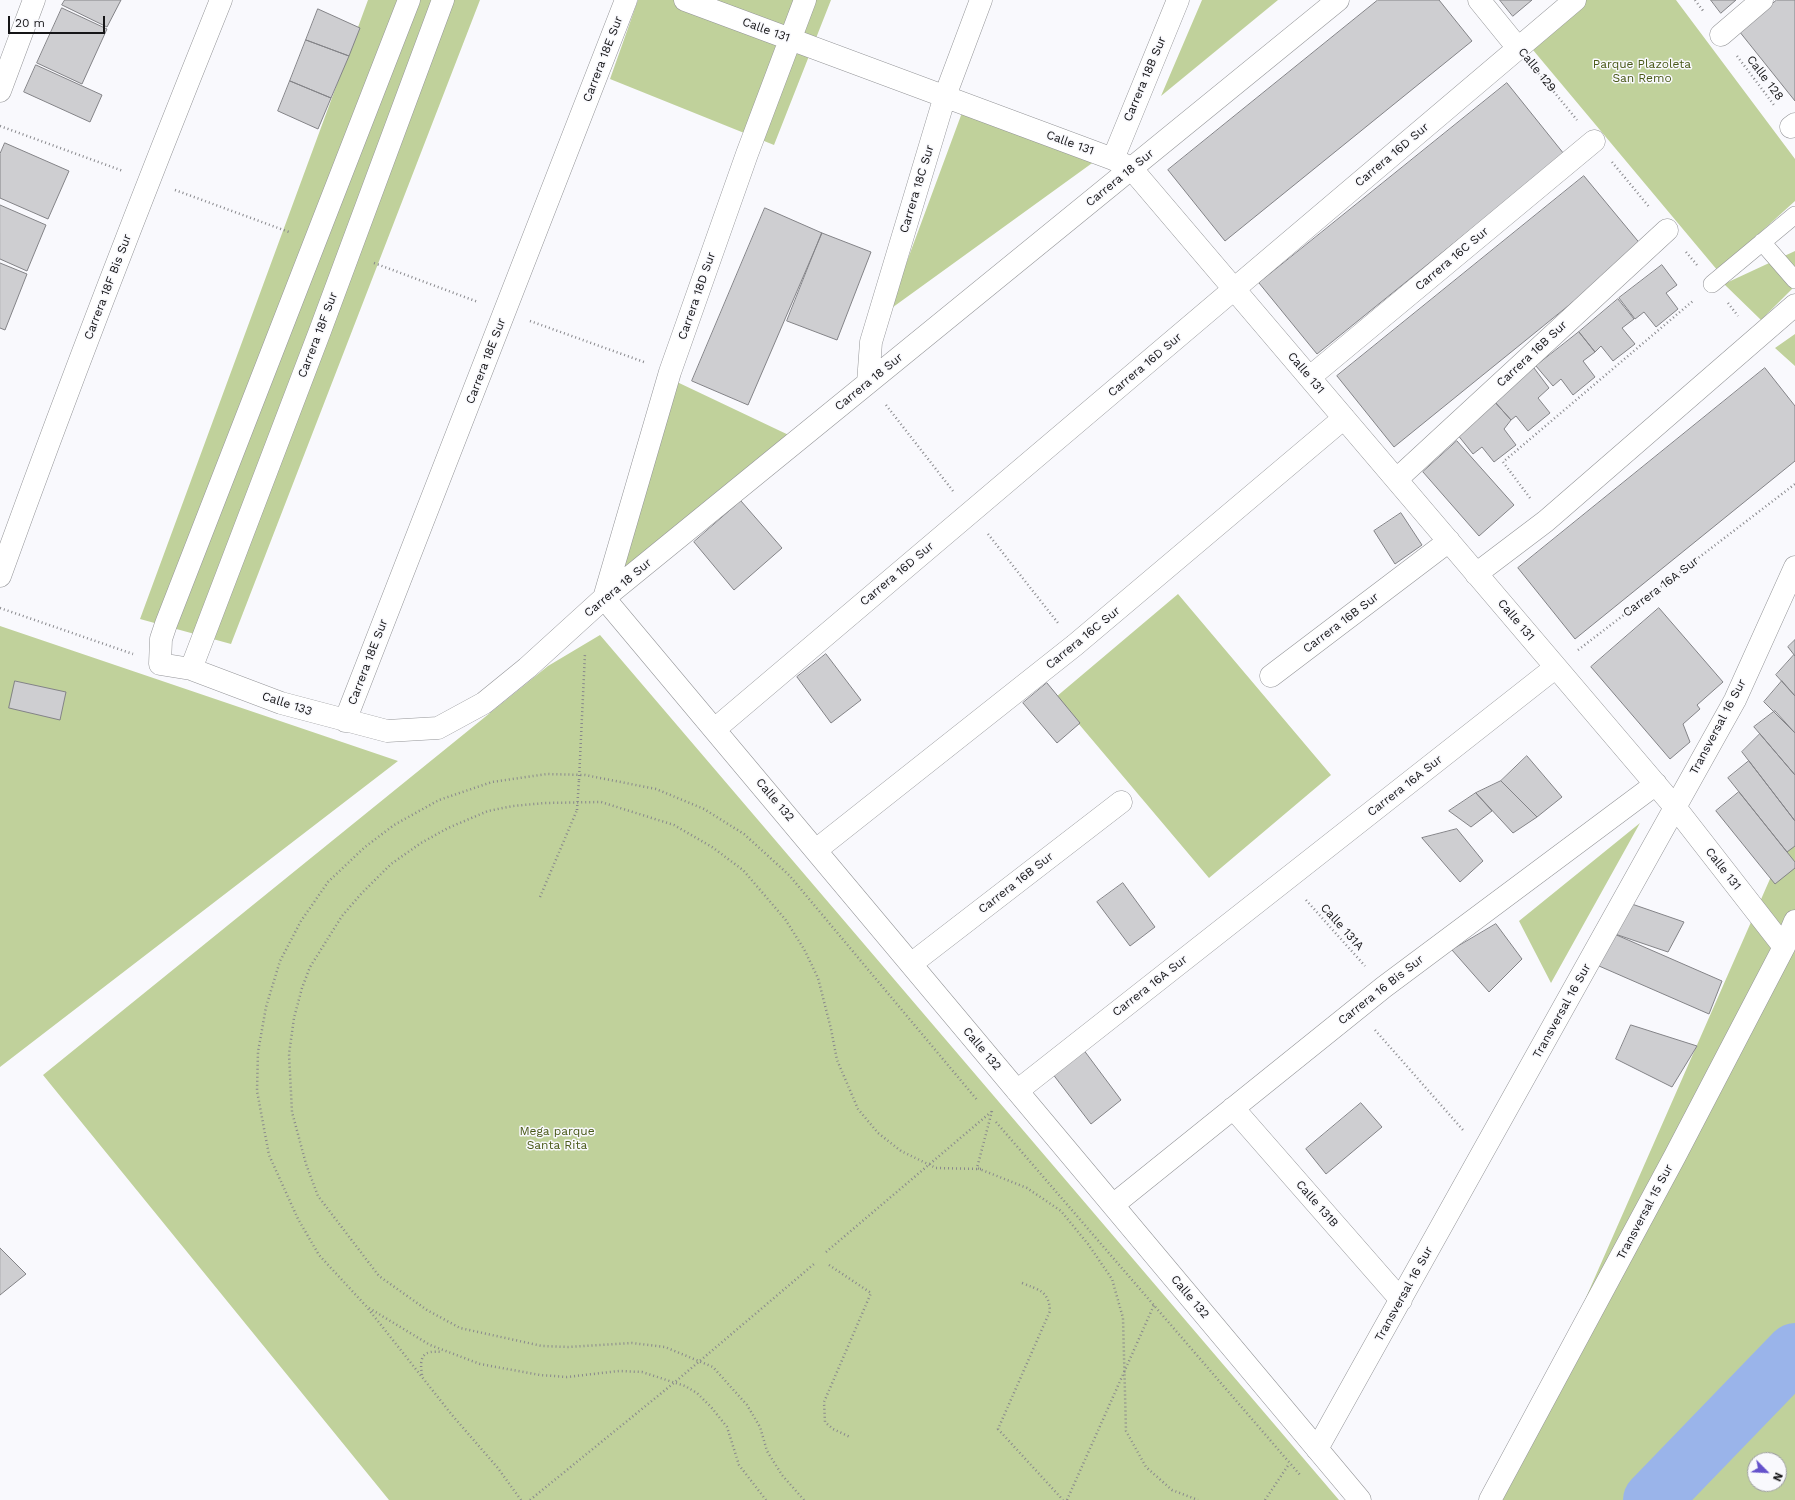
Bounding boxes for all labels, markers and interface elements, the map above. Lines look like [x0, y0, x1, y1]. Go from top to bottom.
scale bar [10, 8, 107, 34]
street label: Carrera 18E Sur [580, 14, 626, 104]
street label: Calle 131 [740, 15, 792, 45]
text: 20 m [15, 16, 45, 30]
street label: Carrera 18B Sur [1121, 34, 1169, 124]
street label: Calle 129 [1515, 45, 1559, 95]
street label: Calle 128 [1743, 53, 1787, 103]
park label: Parque Plazoleta San Remo [1593, 57, 1691, 85]
street label: Carrera 16D Sur [1352, 120, 1432, 190]
street label: Calle 131 [1044, 128, 1096, 158]
street label: Carrera 18C Sur [897, 143, 937, 235]
street label: Carrera 18 Sur [1083, 146, 1157, 210]
street label: Carrera 16C Sur [1412, 224, 1492, 294]
street label: Carrera 18F Bis Sur [81, 232, 135, 342]
street label: Carrera 18D Sur [675, 250, 719, 342]
street label: Carrera 18F Sur [295, 290, 341, 380]
street label: Carrera 18E Sur [463, 316, 509, 406]
street label: Carrera 16B Sur [1494, 318, 1570, 390]
street label: Carrera 16D Sur [1105, 330, 1185, 400]
street label: Calle 131 [1284, 349, 1328, 397]
street label: Carrera 18 Sur [832, 350, 906, 414]
street label: Carrera 16D Sur [857, 539, 937, 609]
street label: Carrera 16A Sur [1620, 554, 1702, 620]
street label: Carrera 18 Sur [581, 556, 655, 620]
street label: Carrera 16B Sur [1300, 590, 1382, 656]
street label: Calle 131 [1494, 596, 1538, 644]
street label: Carrera 16C Sur [1043, 604, 1123, 672]
street label: Carrera 18E Sur [345, 617, 391, 707]
street label: Transversal 16 Sur [1687, 677, 1749, 777]
street label: Calle 133 [260, 689, 314, 719]
street label: Carrera 16A Sur [1365, 752, 1445, 820]
street label: Calle 132 [753, 775, 797, 825]
street label: Calle 131 [1702, 845, 1744, 893]
street label: Carrera 16B Sur [976, 849, 1056, 917]
street label: Calle 131A [1317, 901, 1367, 953]
street label: Carrera 16A Sur [1110, 952, 1190, 1020]
street label: Carrera 16 Bis Sur [1335, 952, 1427, 1028]
street label: Transversal 16 Sur [1530, 961, 1594, 1061]
street label: Calle 132 [960, 1024, 1004, 1074]
park label: Mega parque Santa Rita [519, 1124, 595, 1152]
street label: Transversal 15 Sur [1614, 1162, 1676, 1262]
street label: Calle 131B [1293, 1178, 1341, 1230]
street label: Transversal 16 Sur [1372, 1244, 1436, 1344]
street label: Calle 132 [1168, 1272, 1212, 1322]
north arrow [1747, 1452, 1787, 1492]
text: N [1770, 1470, 1785, 1483]

